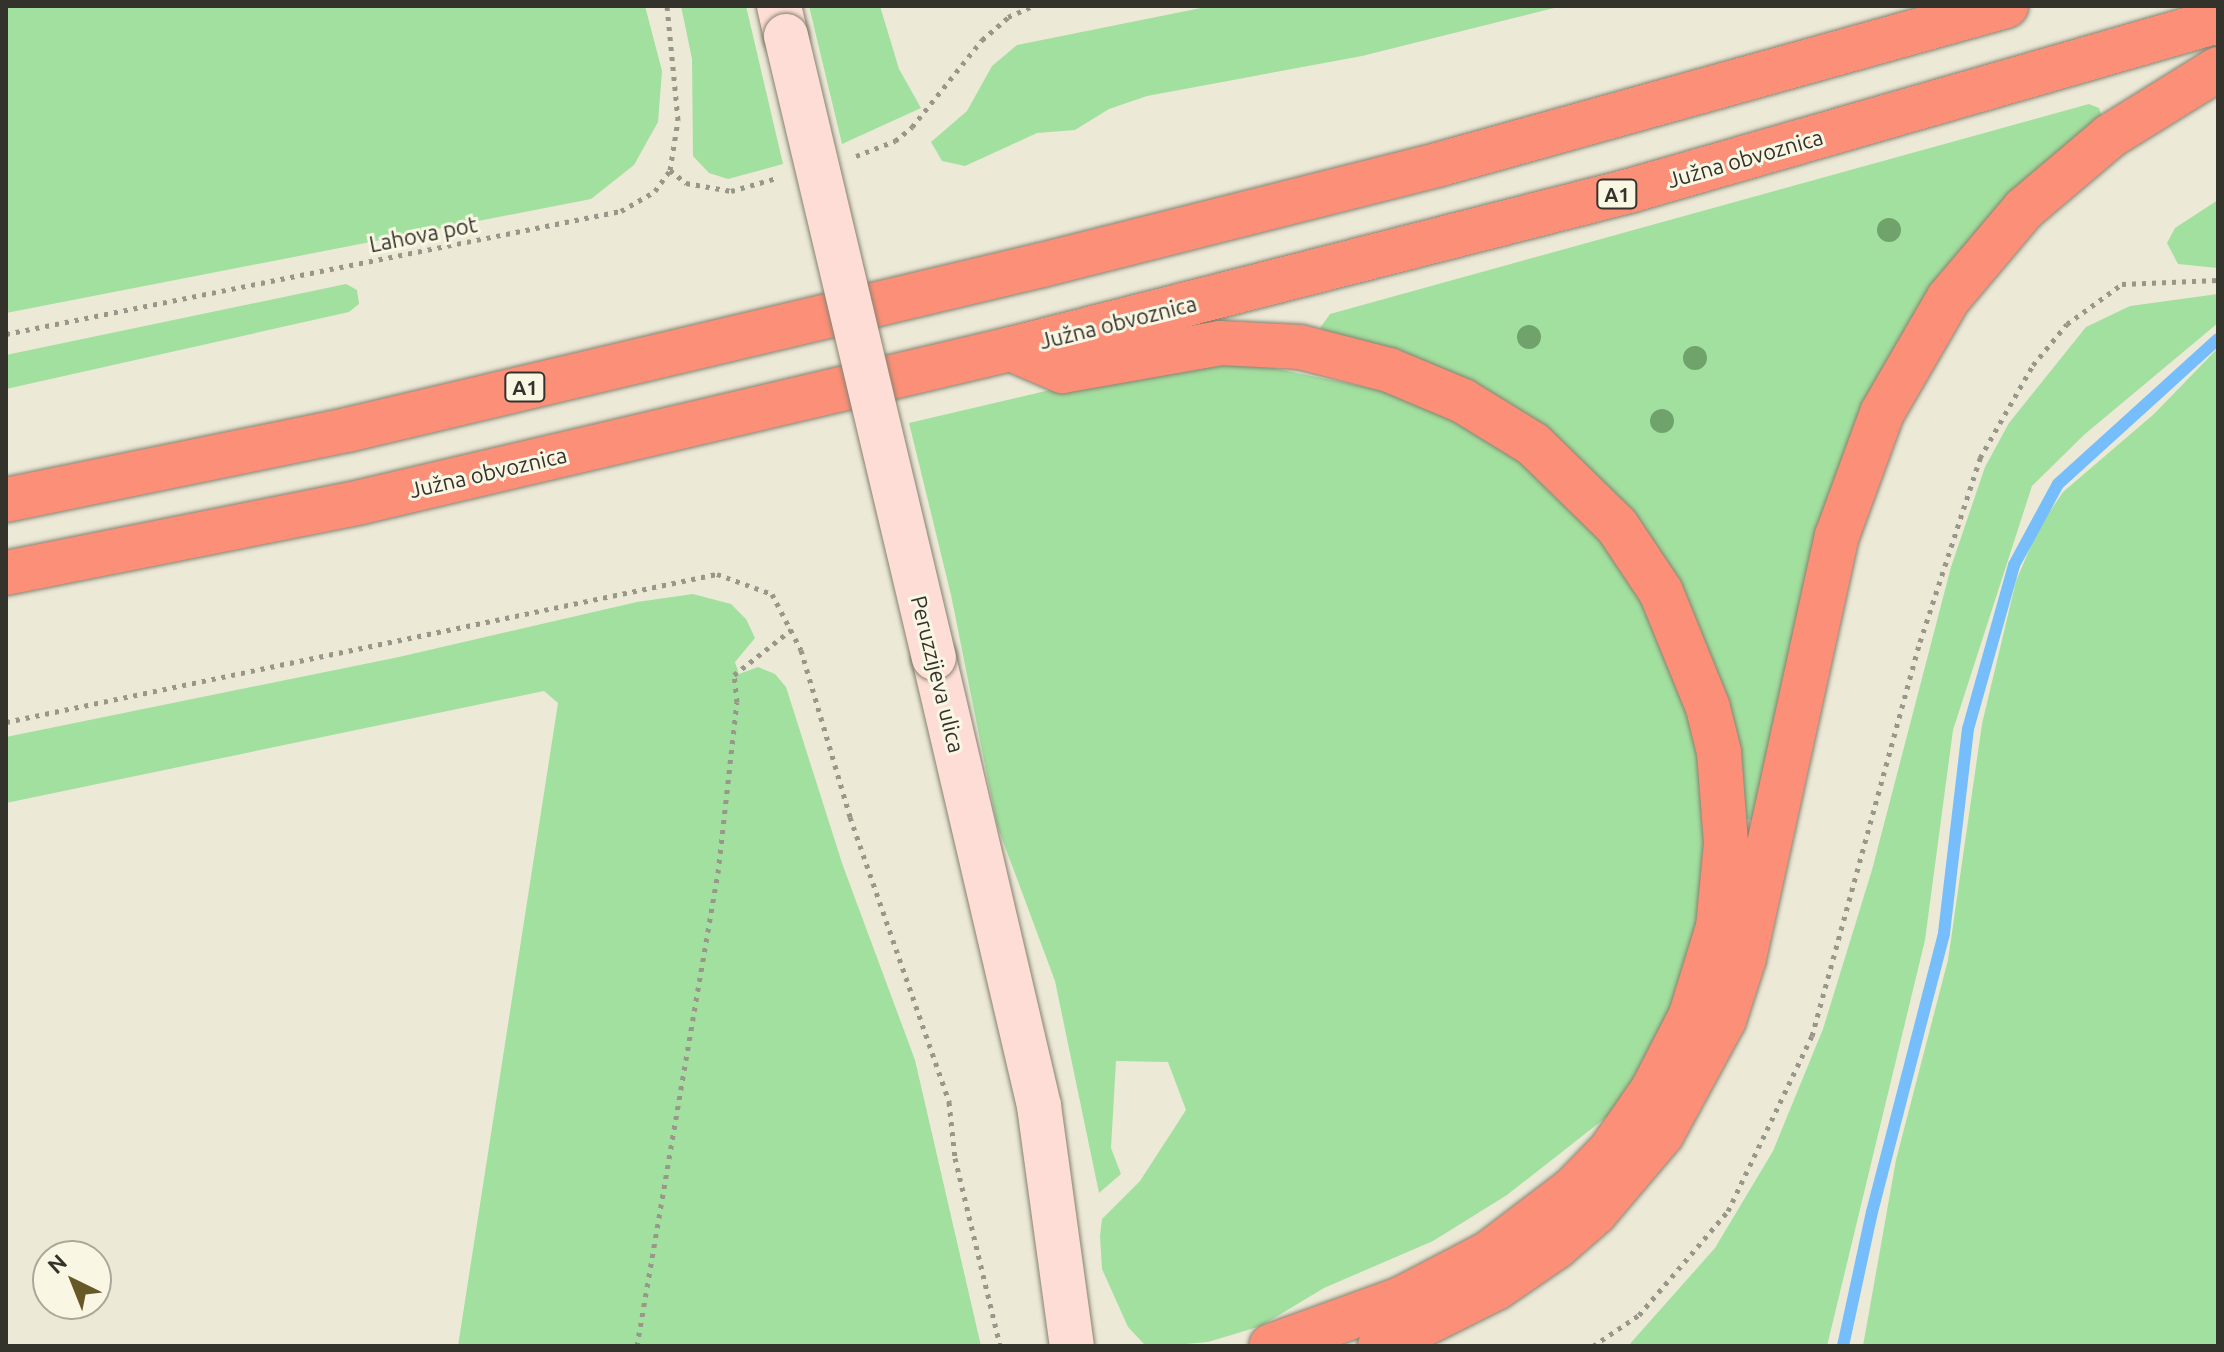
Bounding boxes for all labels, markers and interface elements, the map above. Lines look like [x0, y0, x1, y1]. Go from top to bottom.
street label: Južna obvoznica [1664, 123, 1826, 193]
road number: A1 [1595, 178, 1639, 210]
street label: Lahova pot [367, 211, 479, 257]
street label: Južna obvoznica [1037, 290, 1199, 354]
road number: A1 [503, 371, 547, 403]
street label: Južna obvoznica [407, 441, 569, 503]
street label: Peruzzijeva ulica [906, 593, 970, 755]
north arrow [32, 1240, 112, 1320]
text: N [42, 1249, 71, 1278]

